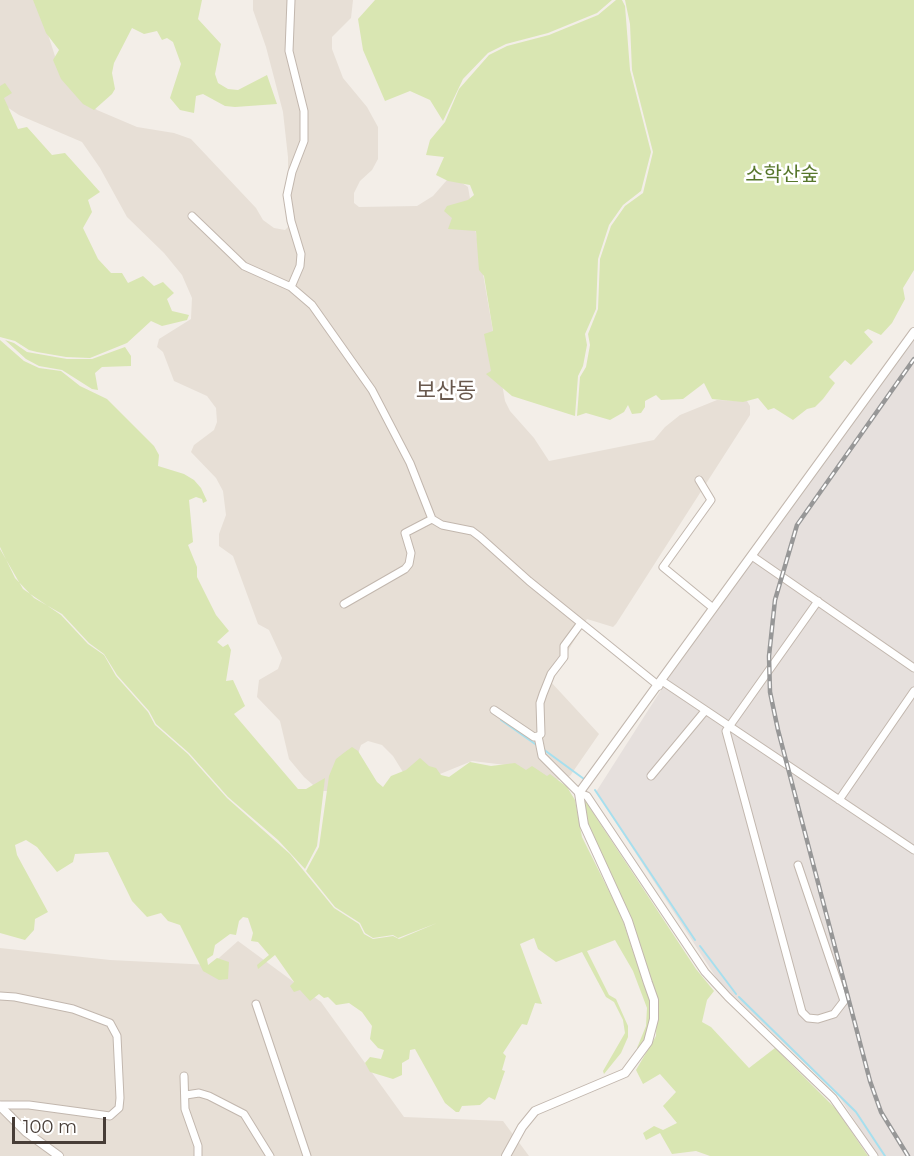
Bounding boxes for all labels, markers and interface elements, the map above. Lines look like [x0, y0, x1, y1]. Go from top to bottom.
park label: 소학산숲 [745, 163, 819, 187]
district label: 보산동 [416, 379, 476, 405]
scale bar [15, 1105, 110, 1143]
text: 100 m [23, 1116, 77, 1138]

